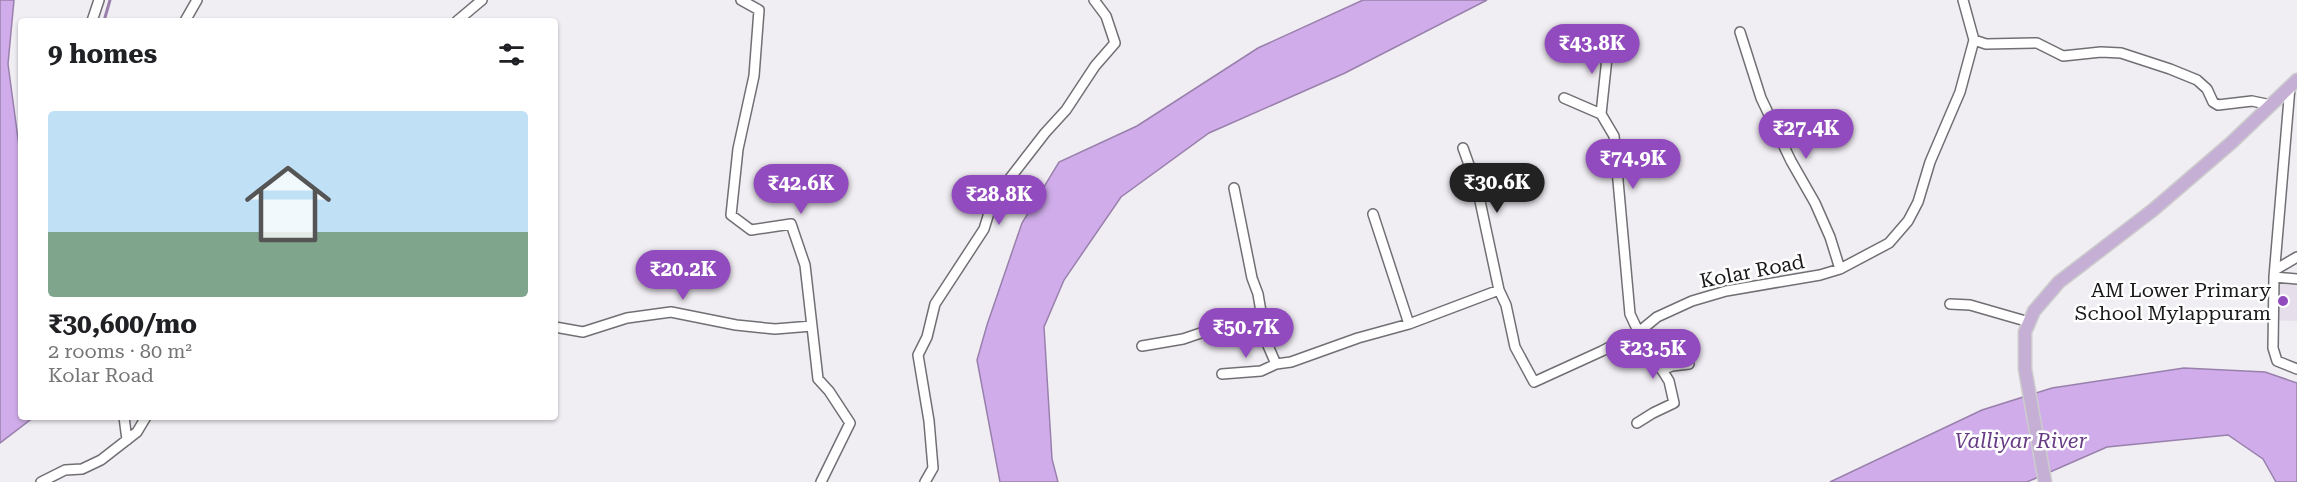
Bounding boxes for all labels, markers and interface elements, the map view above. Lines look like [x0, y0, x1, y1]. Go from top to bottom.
pin: ₹43.8K [1543, 24, 1641, 75]
text: ₹43.8K [1559, 31, 1625, 55]
icon: filters [495, 38, 528, 71]
text: 9 homes [48, 39, 157, 69]
pin: ₹27.4K [1757, 109, 1855, 160]
text: ₹27.4K [1773, 116, 1839, 140]
pin: ₹74.9K [1584, 139, 1682, 190]
text: ₹74.9K [1600, 146, 1666, 170]
icon: home [234, 150, 342, 258]
pin: ₹30.6K [1448, 163, 1546, 214]
pin: ₹42.6K [752, 164, 850, 215]
text: ₹30.6K [1464, 170, 1530, 194]
text: ₹42.6K [768, 171, 834, 195]
pin: ₹28.8K [950, 175, 1048, 226]
text: ₹28.8K [966, 182, 1032, 206]
street label: Kolar Road [1698, 249, 1806, 293]
pin: ₹20.2K [634, 250, 732, 301]
text: ₹20.2K [650, 257, 716, 281]
place label: AM Lower Primary School Mylappuram [2075, 278, 2271, 325]
marker: AM Lower Primary School Mylappuram [2276, 294, 2290, 308]
pin: ₹50.7K [1197, 308, 1295, 359]
text: ₹30,600/mo [48, 309, 197, 339]
text: ₹50.7K [1213, 315, 1279, 339]
pin: ₹23.5K [1604, 329, 1702, 380]
text: ₹23.5K [1620, 336, 1686, 360]
text: 2 rooms · 80 m² [48, 339, 192, 363]
text: Kolar Road [48, 363, 154, 387]
water label: Valliyar River [1955, 429, 2088, 453]

